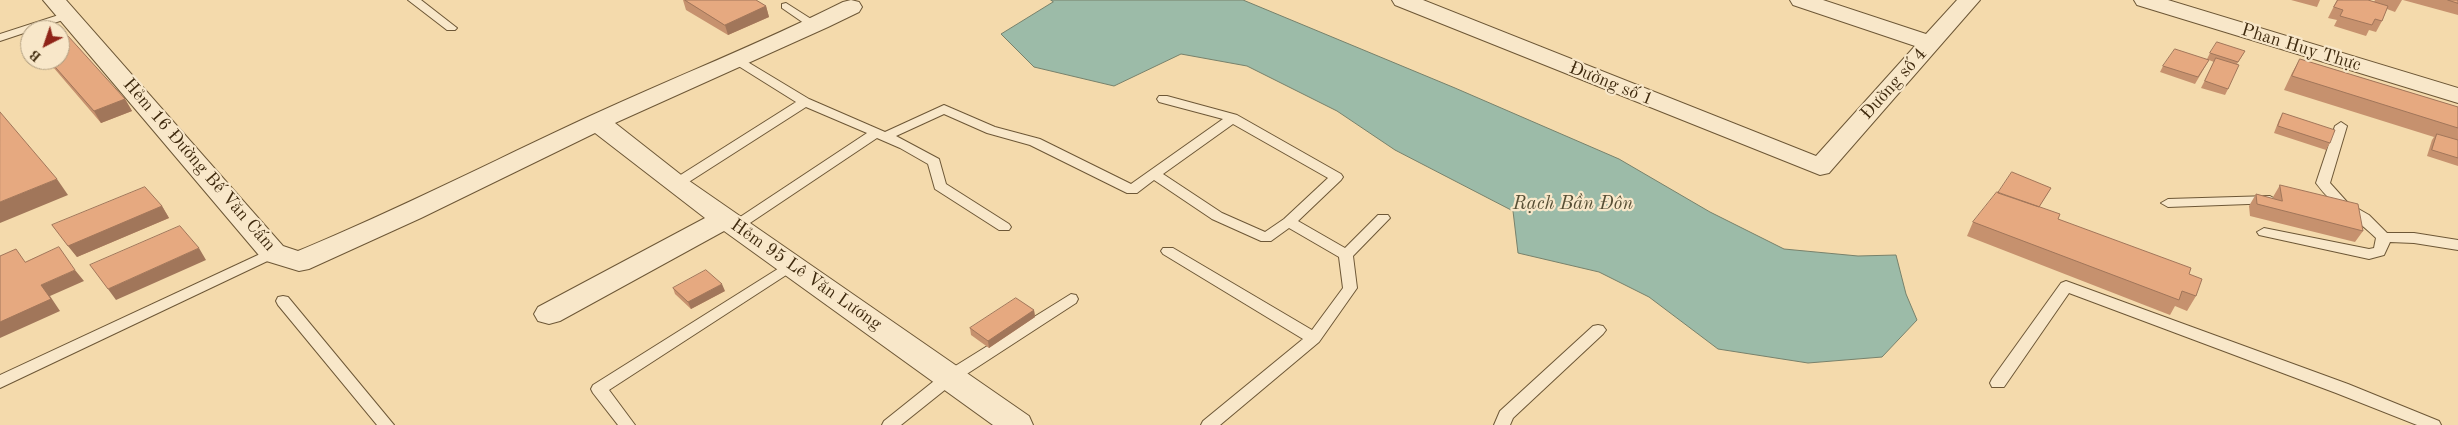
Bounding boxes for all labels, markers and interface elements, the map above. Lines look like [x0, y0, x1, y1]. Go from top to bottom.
north arrow [20, 20, 70, 70]
street label: Phan Huy Thực [2238, 20, 2364, 76]
street label: Đường số 4 [1856, 44, 1932, 124]
text: B [27, 47, 44, 64]
street label: Đường số 1 [1566, 57, 1656, 111]
street label: Hẻm 16 Đường Bế Văn Cấm [118, 74, 280, 256]
water label: Rạch Bần Đôn [1513, 193, 1633, 215]
street label: Hẻm 95 Lê Văn Lương [726, 215, 886, 335]

